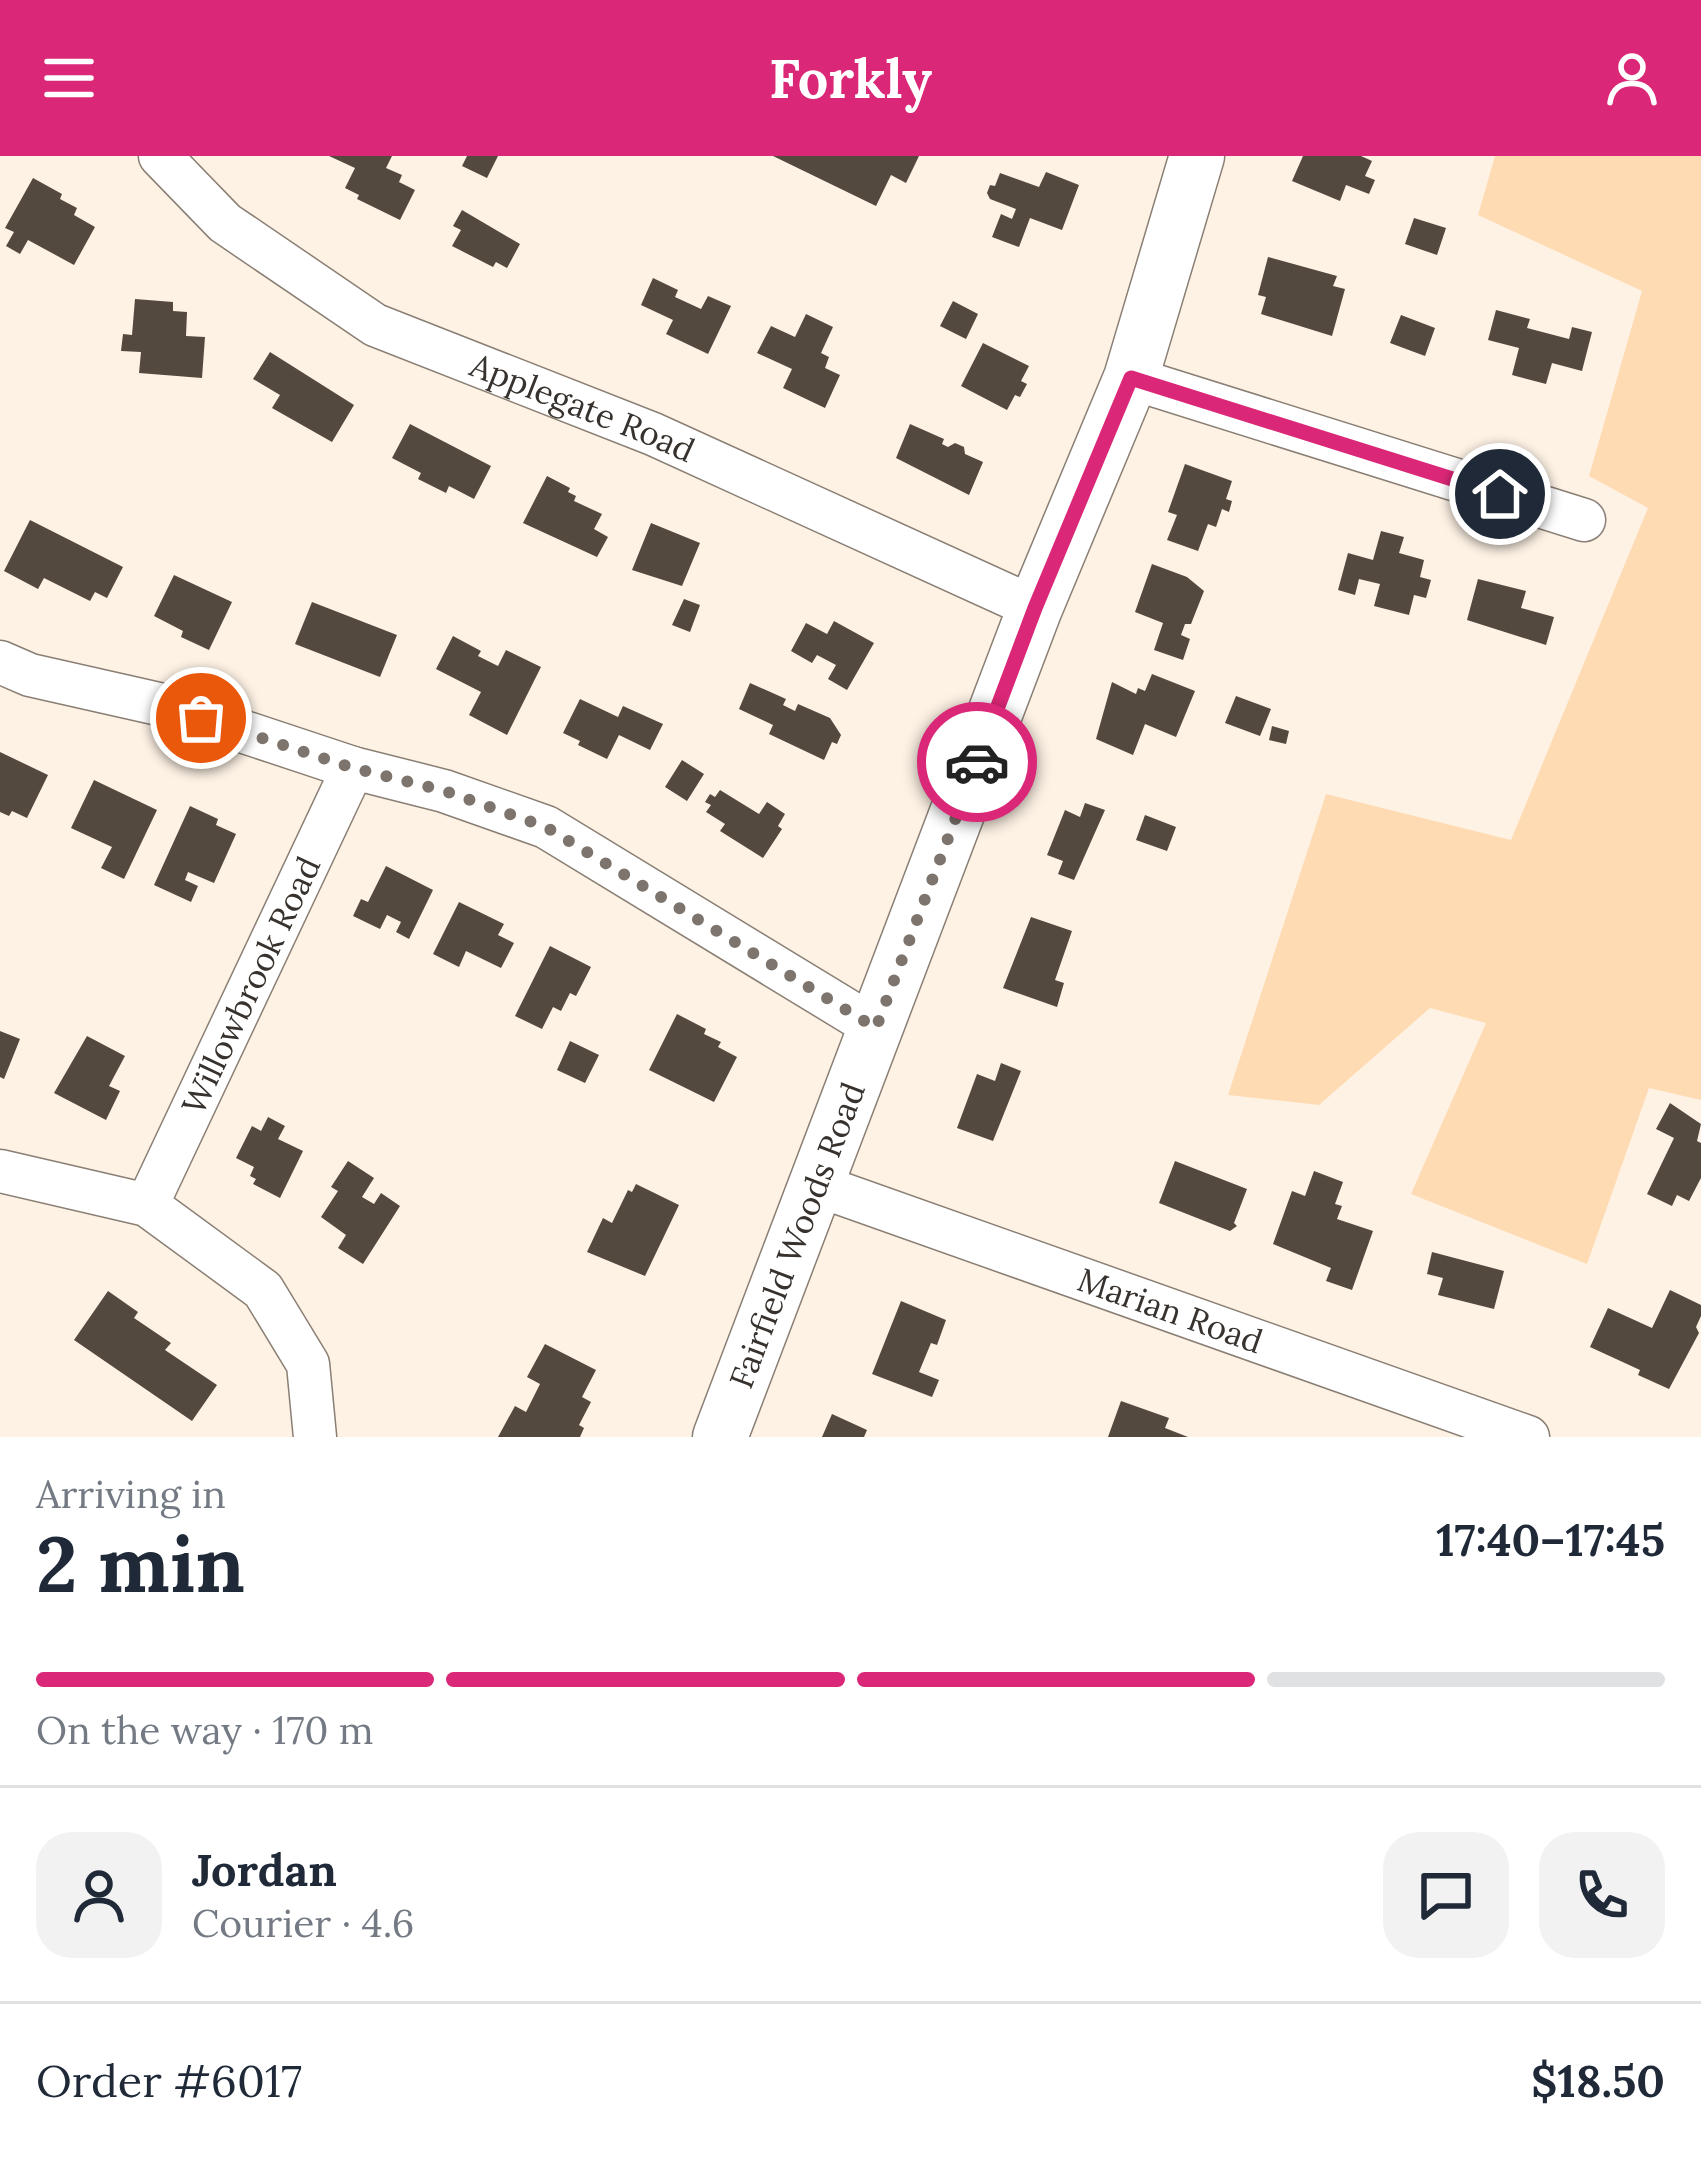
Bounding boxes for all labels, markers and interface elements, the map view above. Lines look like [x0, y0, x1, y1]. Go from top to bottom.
text: Forkly [769, 44, 932, 113]
icon: menu [36, 45, 102, 111]
icon: person [1599, 45, 1665, 111]
street label: Applegate Road [463, 343, 701, 471]
pin [1449, 443, 1551, 545]
icon: home [1467, 461, 1533, 527]
pin [150, 667, 252, 769]
icon: bag [168, 685, 234, 751]
courier [917, 702, 1037, 822]
icon: car [944, 729, 1010, 795]
street label: Willowbrook Road [172, 850, 329, 1121]
street label: Fairfield Woods Road [720, 1076, 874, 1394]
street label: Marian Road [1072, 1258, 1268, 1362]
text: Arriving in [36, 1469, 226, 1519]
text: 17:40–17:45 [1436, 1511, 1665, 1568]
text: 2 min [36, 1514, 245, 1613]
text: On the way · 170 m [36, 1705, 374, 1755]
button: person [36, 1832, 162, 1958]
button: chat [1383, 1832, 1509, 1958]
button: phone [1539, 1832, 1665, 1958]
text: Jordan [192, 1841, 337, 1898]
text: Courier · 4.6 [192, 1898, 414, 1948]
text: Order #6017 [36, 2052, 302, 2109]
text: $18.50 [1531, 2052, 1665, 2109]

